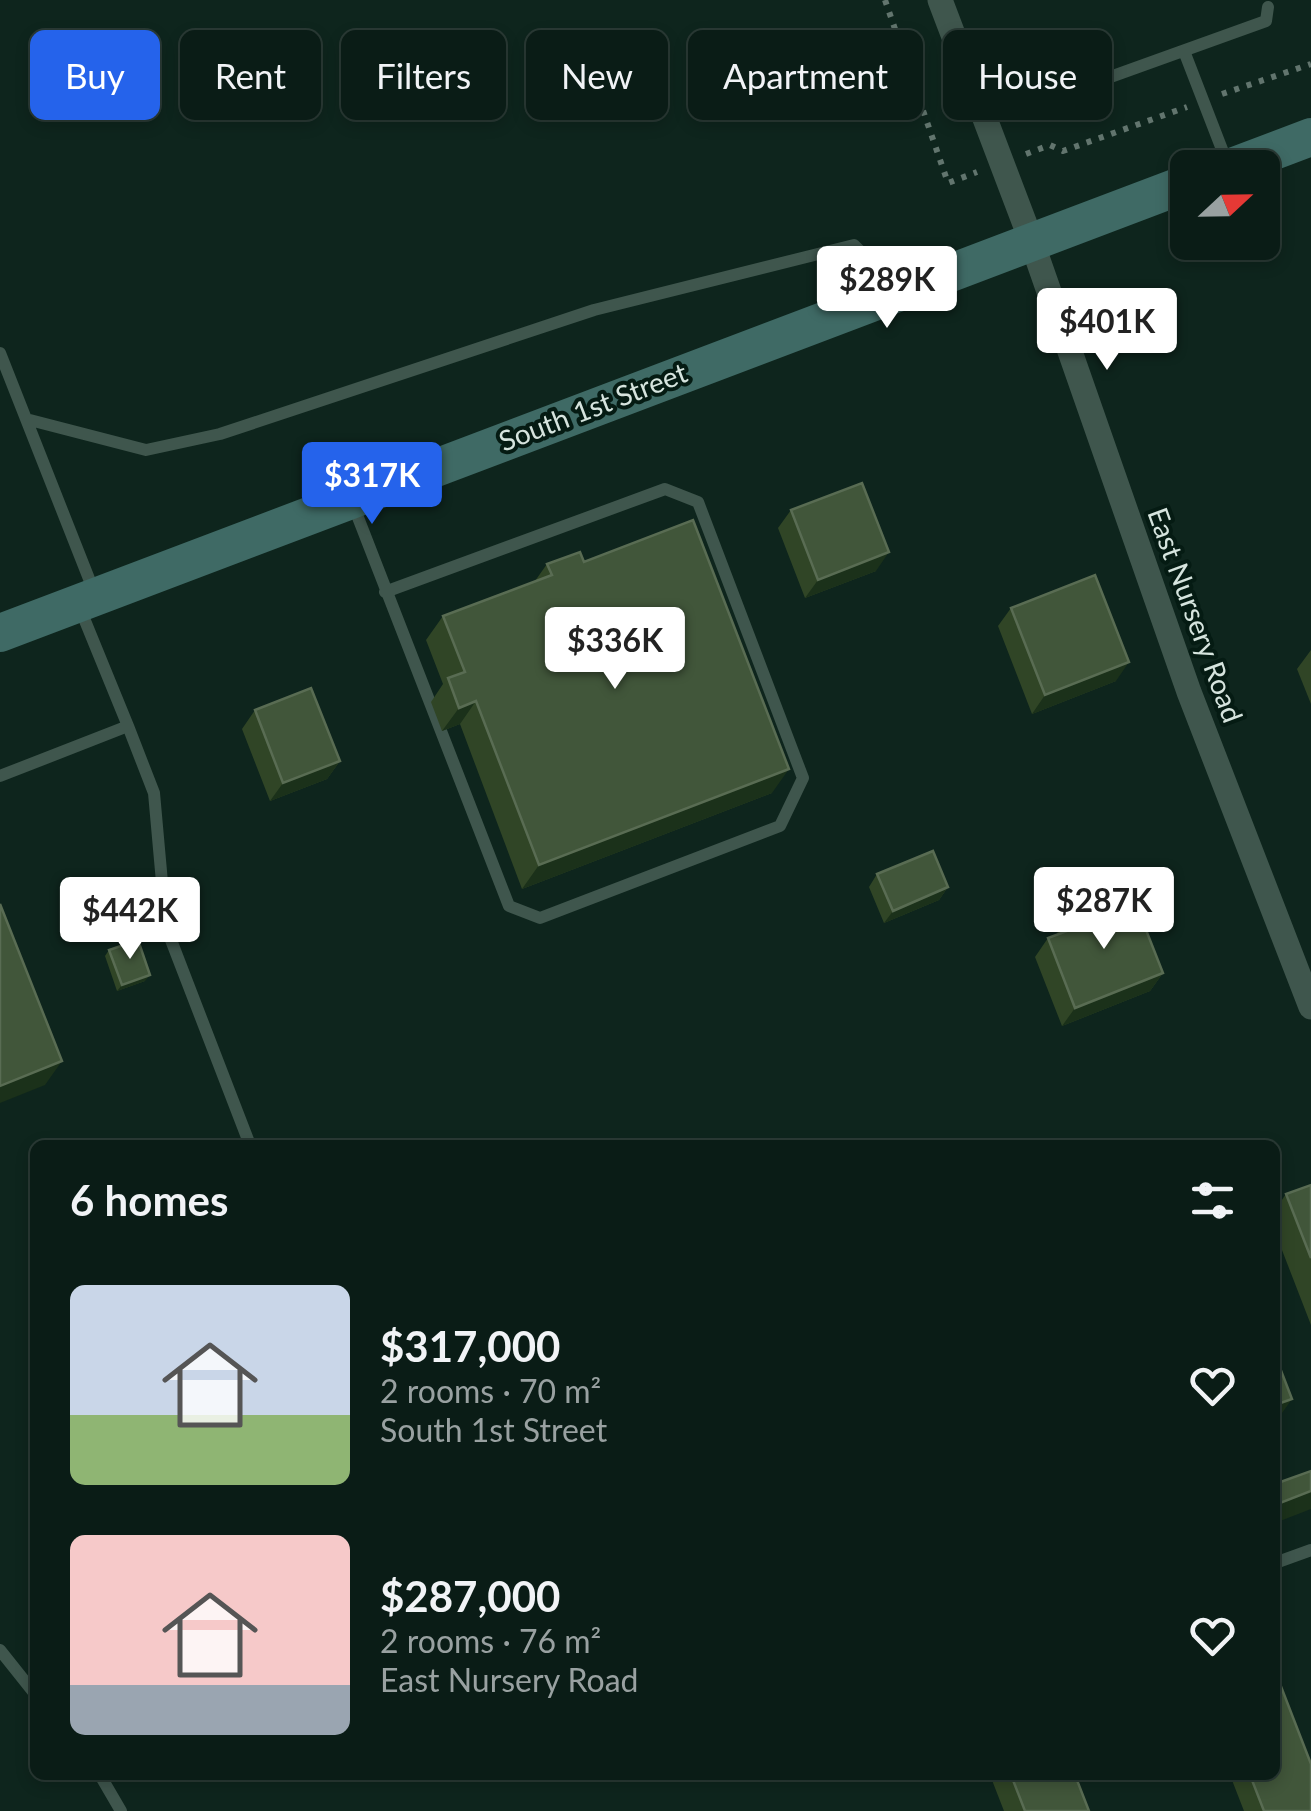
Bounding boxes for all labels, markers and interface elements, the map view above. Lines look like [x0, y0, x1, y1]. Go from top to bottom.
chip: Buy [30, 30, 160, 120]
chip: Rent [180, 30, 321, 120]
chip: Filters [341, 30, 506, 120]
chip: New [526, 30, 668, 120]
chip: Apartment [688, 30, 923, 120]
chip: House [943, 30, 1112, 120]
north arrow [1170, 150, 1280, 260]
map controls [1170, 150, 1280, 260]
pin: $289K [817, 246, 957, 331]
text: $289K [839, 259, 935, 298]
pin: $401K [1037, 288, 1177, 373]
text: $401K [1059, 301, 1155, 340]
street label: South 1st Street [494, 355, 691, 458]
pin: $317K [302, 442, 442, 527]
text: $317K [324, 455, 420, 494]
street label: East Nursery Road [1141, 503, 1251, 727]
pin: $336K [545, 607, 685, 692]
text: $336K [567, 620, 663, 659]
pin: $287K [1034, 867, 1174, 952]
pin: $442K [60, 877, 200, 962]
text: $287K [1056, 880, 1152, 919]
text: $442K [82, 890, 178, 929]
icon: filters [1185, 1173, 1240, 1228]
text: 6 homes [70, 1175, 228, 1225]
text: $317,000 [380, 1321, 560, 1371]
icon: home [150, 1325, 270, 1445]
icon: heart [1185, 1358, 1240, 1413]
text: 2 rooms · 70 m² [380, 1371, 601, 1410]
text: South 1st Street [380, 1410, 607, 1449]
text: $287,000 [380, 1571, 560, 1621]
icon: home [150, 1575, 270, 1695]
icon: heart [1185, 1608, 1240, 1663]
text: 2 rooms · 76 m² [380, 1621, 601, 1660]
text: East Nursery Road [380, 1660, 639, 1699]

